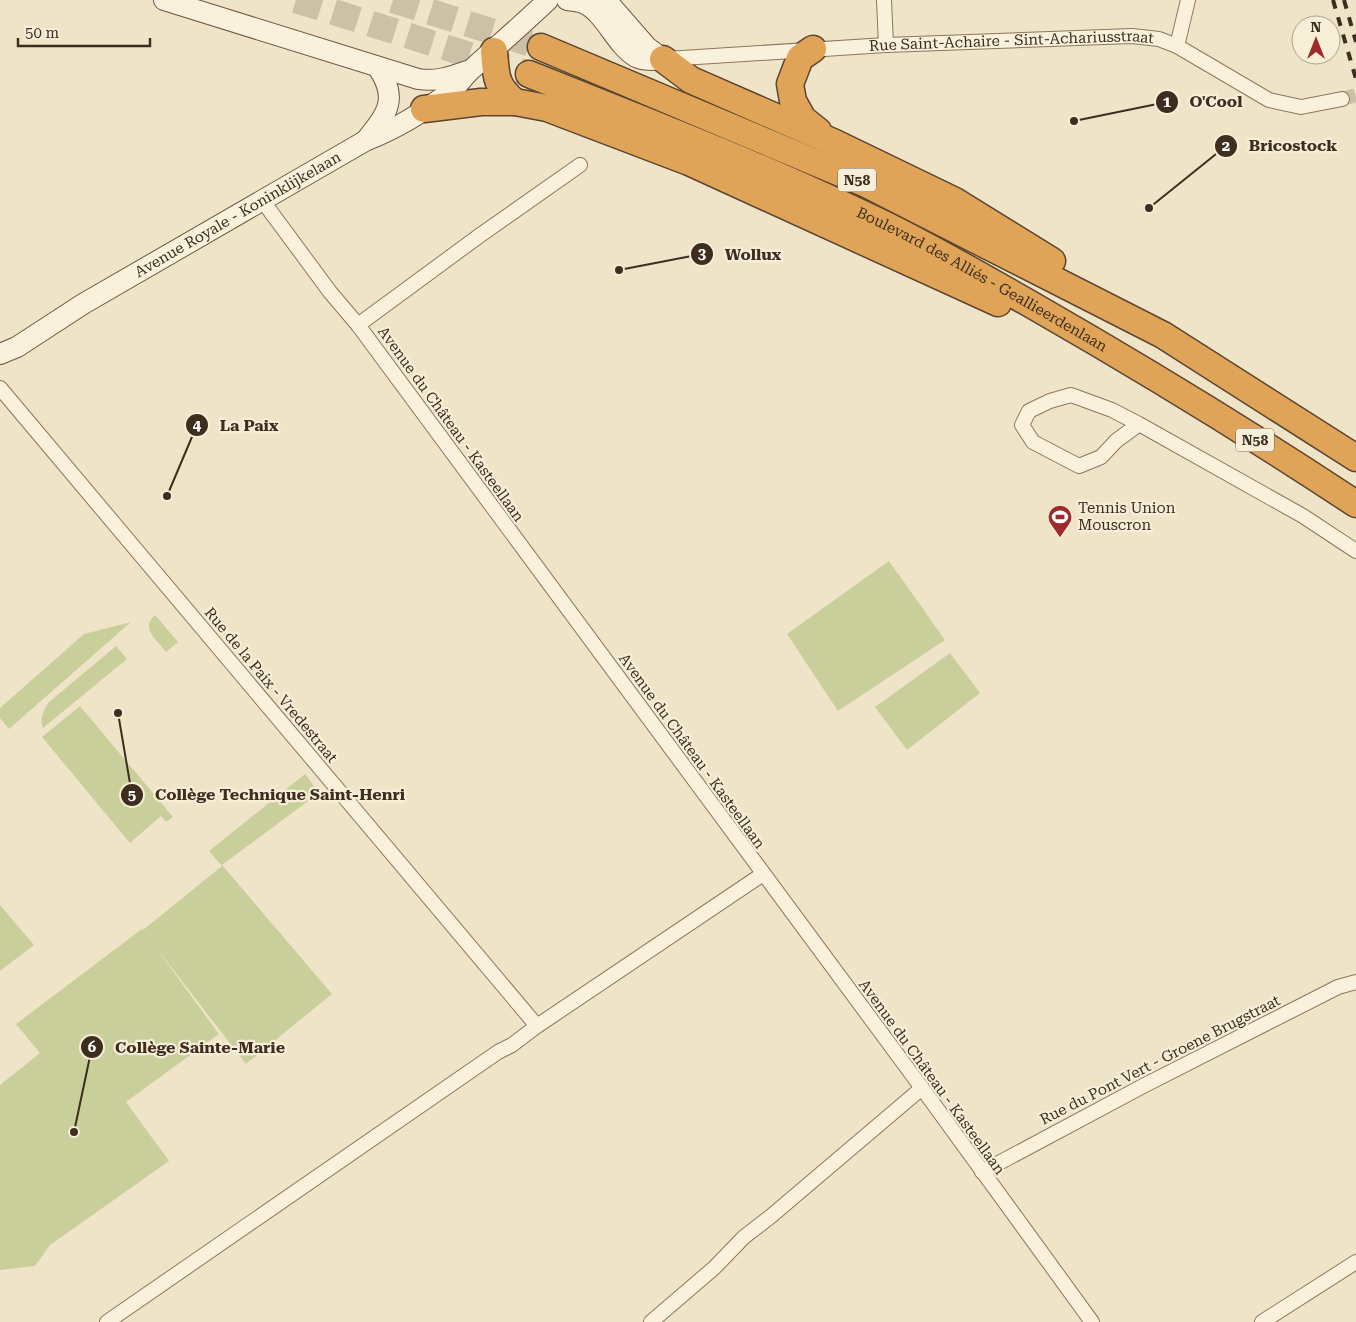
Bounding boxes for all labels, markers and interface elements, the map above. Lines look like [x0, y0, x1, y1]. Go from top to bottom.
scale bar [18, 15, 150, 47]
north arrow [1291, 15, 1341, 65]
text: N [1311, 19, 1322, 35]
text: 50 m [25, 24, 60, 42]
street label: Rue Saint-Achaire - Sint-Achariusstraat [868, 27, 1155, 55]
callout: O'Cool [1154, 86, 1252, 117]
text: O'Cool [1190, 92, 1243, 111]
text: 1 [1163, 93, 1172, 111]
callout: Bricostock [1214, 130, 1347, 161]
text: Bricostock [1249, 136, 1337, 155]
text: 2 [1222, 137, 1230, 155]
street label: Avenue Royale - Koninklijkelaan [132, 148, 344, 281]
road number: N58 [838, 168, 876, 192]
street label: Boulevard des Alliés - Geallieerdenlaan [854, 203, 1111, 356]
callout: Wollux [690, 239, 791, 270]
text: 3 [698, 245, 707, 263]
text: Wollux [725, 245, 782, 264]
street label: Avenue du Château - Kasteellaan [374, 323, 528, 525]
callout: La Paix [185, 409, 288, 440]
text: 4 [193, 416, 202, 434]
text: La Paix [220, 416, 279, 435]
road number: N58 [1236, 428, 1274, 452]
place label: Tennis Union Mouscron [1078, 499, 1176, 534]
sports icon: Tennis Union Mouscron [1047, 504, 1073, 538]
street label: Rue de la Paix - Vredestraat [201, 604, 342, 767]
street label: Avenue du Château - Kasteellaan [615, 650, 769, 852]
callout: Collège Technique Saint-Henri [120, 779, 415, 810]
text: Collège Technique Saint-Henri [155, 785, 406, 804]
text: 5 [128, 786, 136, 804]
street label: Avenue du Château - Kasteellaan [855, 976, 1009, 1178]
street label: Rue du Pont Vert - Groene Brugstraat [1037, 991, 1283, 1129]
callout: Collège Sainte-Marie [80, 1031, 295, 1062]
text: 6 [88, 1038, 97, 1056]
text: Collège Sainte-Marie [115, 1038, 285, 1057]

